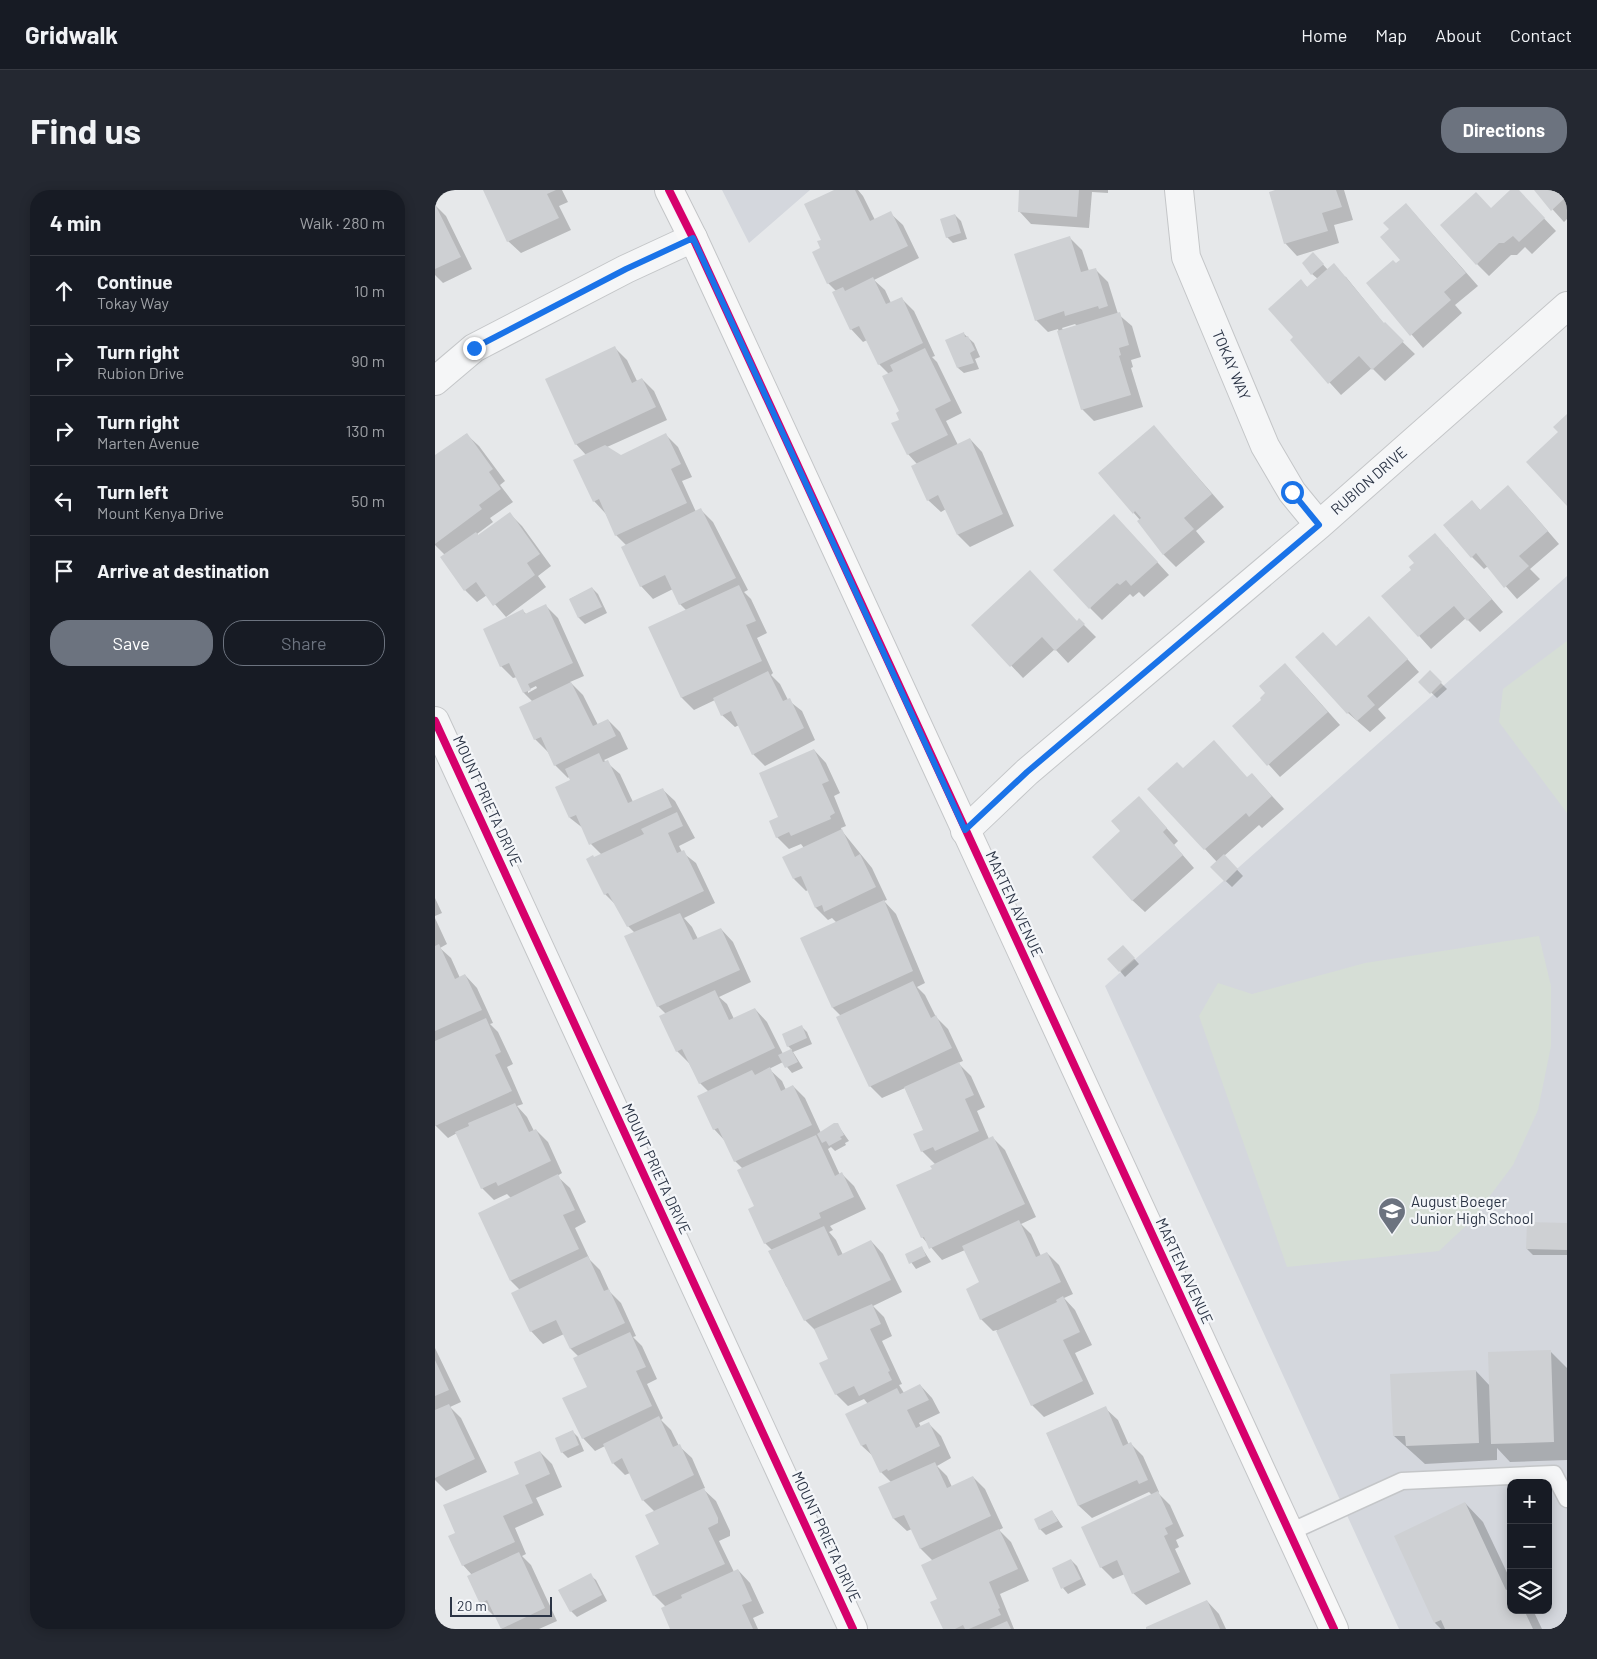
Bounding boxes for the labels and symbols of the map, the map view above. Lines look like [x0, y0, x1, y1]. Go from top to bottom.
street label: TOKAY WAY [1209, 327, 1255, 402]
route end [463, 337, 486, 360]
street label: RUBION DRIVE [1327, 442, 1410, 518]
route start [1281, 481, 1304, 504]
street label: MOUNT PRIETA DRIVE [450, 732, 526, 869]
street label: MARTEN AVENUE [982, 848, 1047, 959]
street label: MOUNT PRIETA DRIVE [619, 1100, 695, 1237]
place label: August Boeger Junior High School [1411, 1192, 1533, 1227]
school or university icon: August Boeger Junior High School [1377, 1196, 1407, 1235]
street label: MARTEN AVENUE [1152, 1215, 1217, 1326]
street label: MOUNT PRIETA DRIVE [789, 1468, 865, 1605]
scale bar [450, 1594, 553, 1617]

